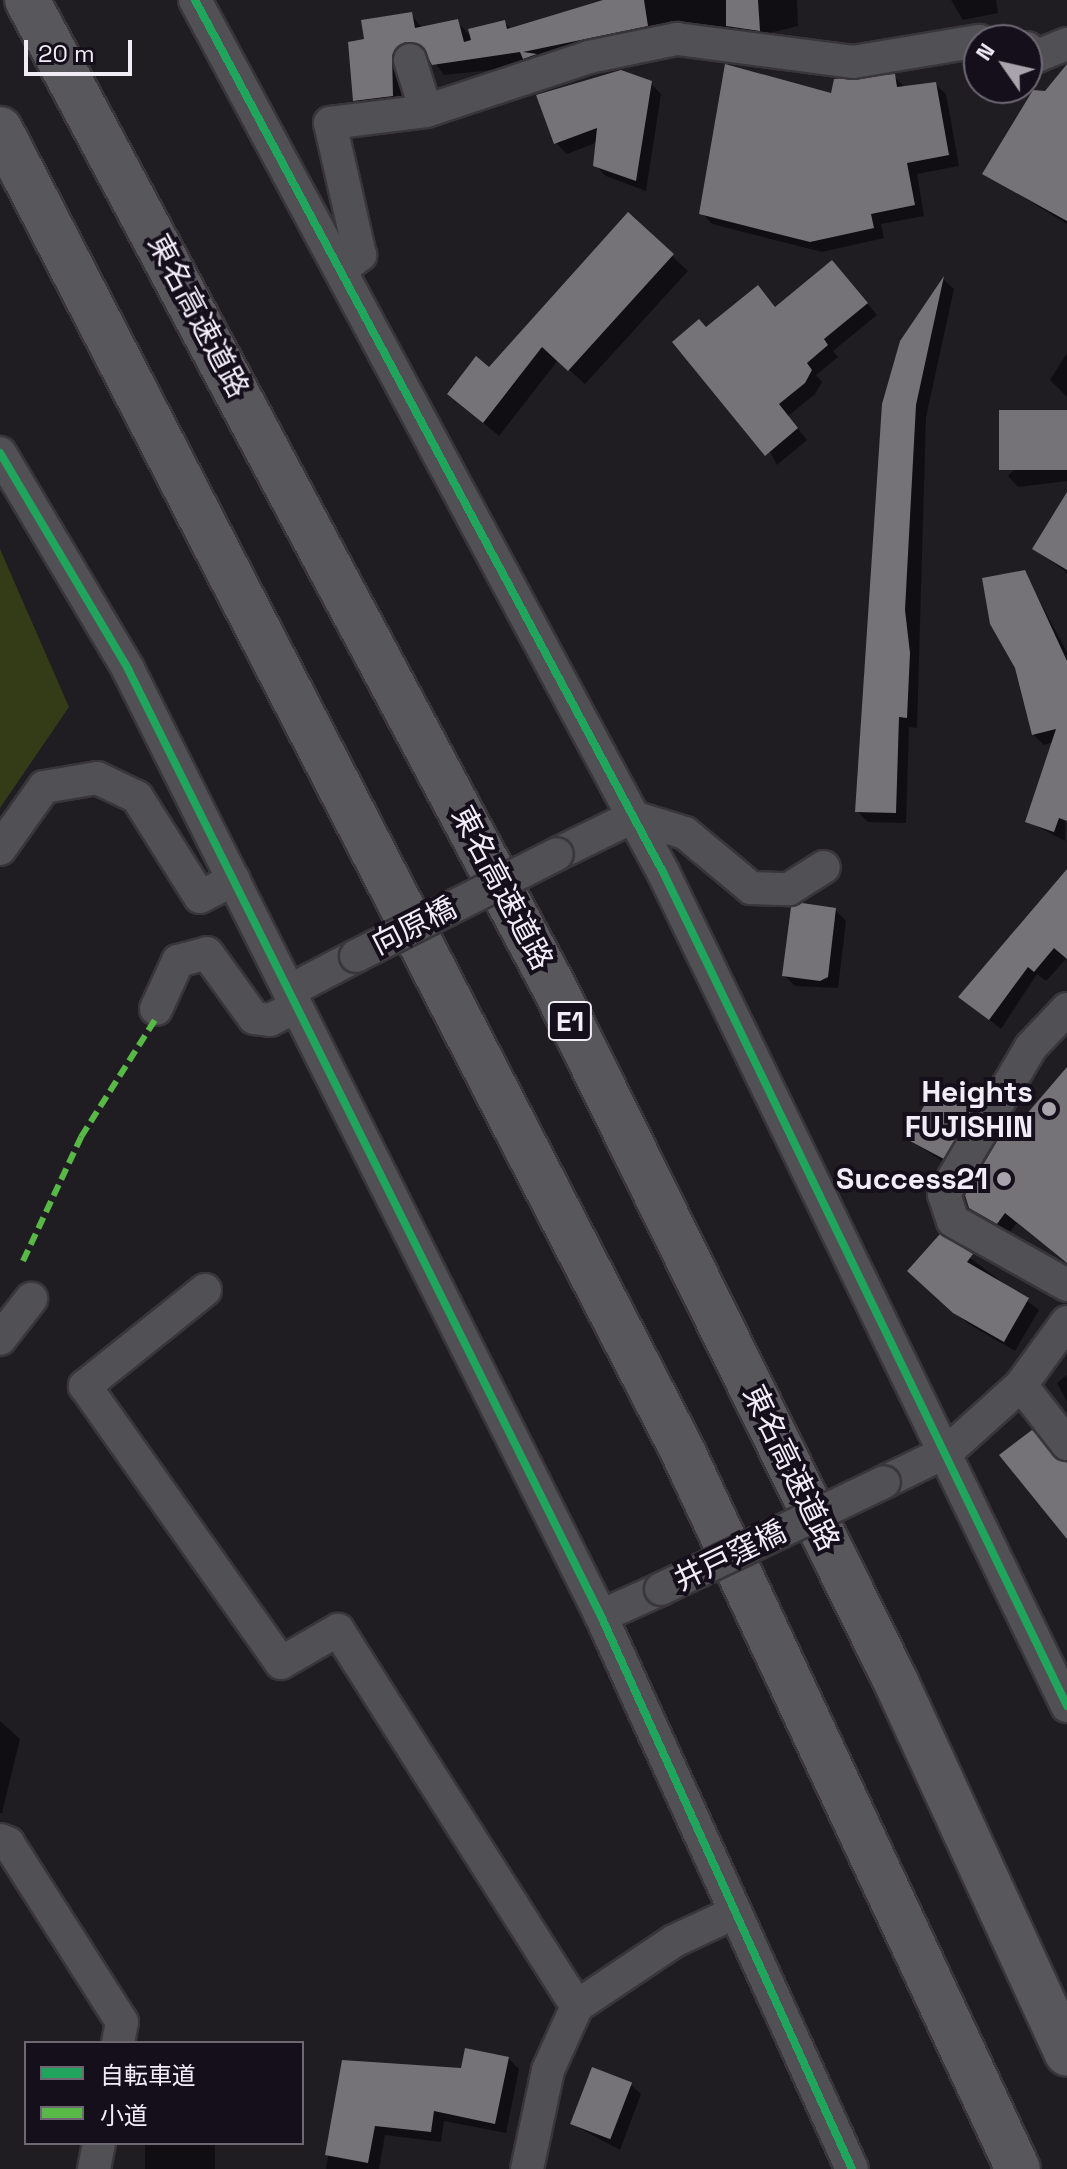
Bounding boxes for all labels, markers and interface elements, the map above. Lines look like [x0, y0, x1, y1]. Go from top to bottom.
scale bar [28, 24, 136, 74]
north arrow [963, 24, 1043, 104]
text: 20 m [38, 38, 95, 69]
text: N [969, 38, 1000, 66]
street label: 東名高速道路 [140, 228, 256, 404]
street label: 東名高速道路 [444, 800, 560, 976]
street label: 向原橋 [366, 890, 462, 962]
road number: E1 [546, 997, 594, 1045]
place label: Heights FUJISHIN [905, 1074, 1033, 1144]
marker: Heights FUJISHIN [1040, 1100, 1058, 1118]
place label: Success21 [836, 1161, 988, 1197]
marker: Success21 [995, 1170, 1013, 1188]
street label: 東名高速道路 [735, 1379, 847, 1557]
street label: 井戸窪橋 [668, 1514, 792, 1598]
legend [24, 2041, 304, 2145]
text: 自転車道 [100, 2060, 196, 2091]
text: 小道 [100, 2100, 148, 2131]

